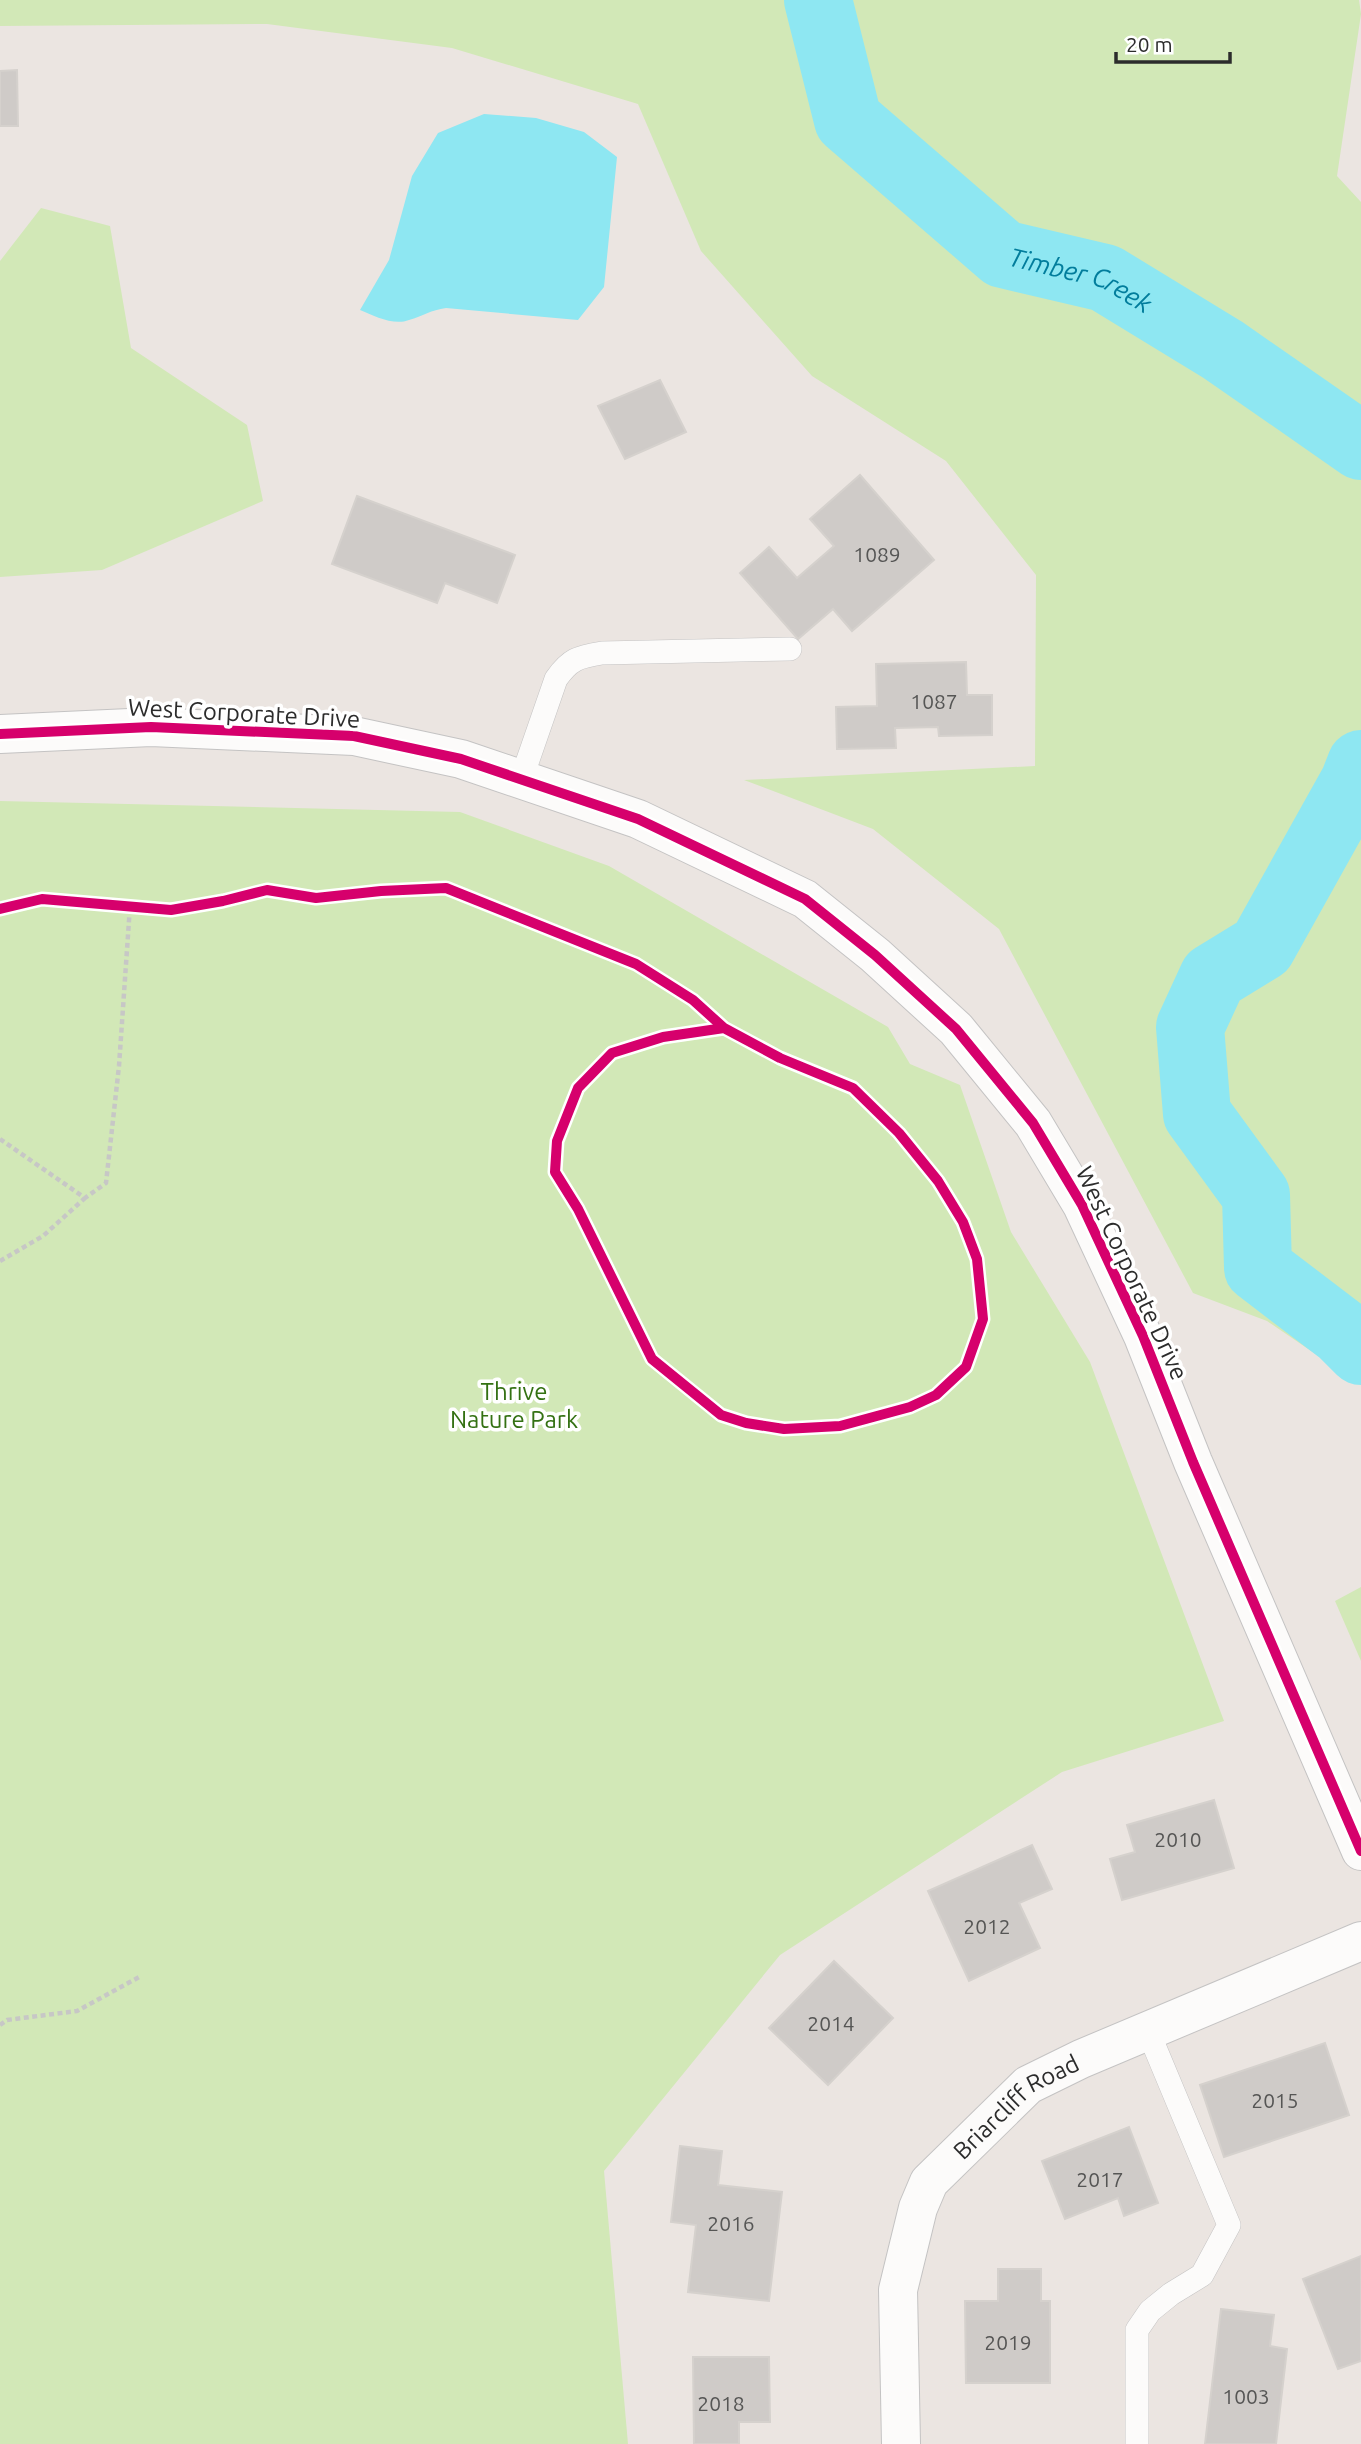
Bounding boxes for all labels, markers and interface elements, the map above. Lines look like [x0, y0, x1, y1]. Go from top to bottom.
scale bar [1116, 21, 1230, 65]
text: 20 m [1126, 32, 1173, 56]
water label: Timber Creek [1006, 241, 1158, 318]
house number: 1089 [853, 542, 901, 566]
house number: 1087 [910, 689, 958, 713]
street label: West Corporate Drive [127, 693, 361, 733]
street label: West Corporate Drive [1071, 1162, 1193, 1384]
park label: Thrive Nature Park [450, 1378, 578, 1433]
house number: 2010 [1154, 1827, 1202, 1851]
house number: 2012 [963, 1914, 1011, 1938]
house number: 2014 [807, 2011, 855, 2035]
street label: Briarcliff Road [948, 2049, 1083, 2164]
house number: 2015 [1251, 2088, 1299, 2112]
house number: 2017 [1076, 2167, 1124, 2191]
house number: 2016 [707, 2211, 755, 2235]
house number: 2019 [984, 2330, 1032, 2354]
house number: 1003 [1222, 2384, 1270, 2408]
house number: 2018 [697, 2391, 745, 2415]

